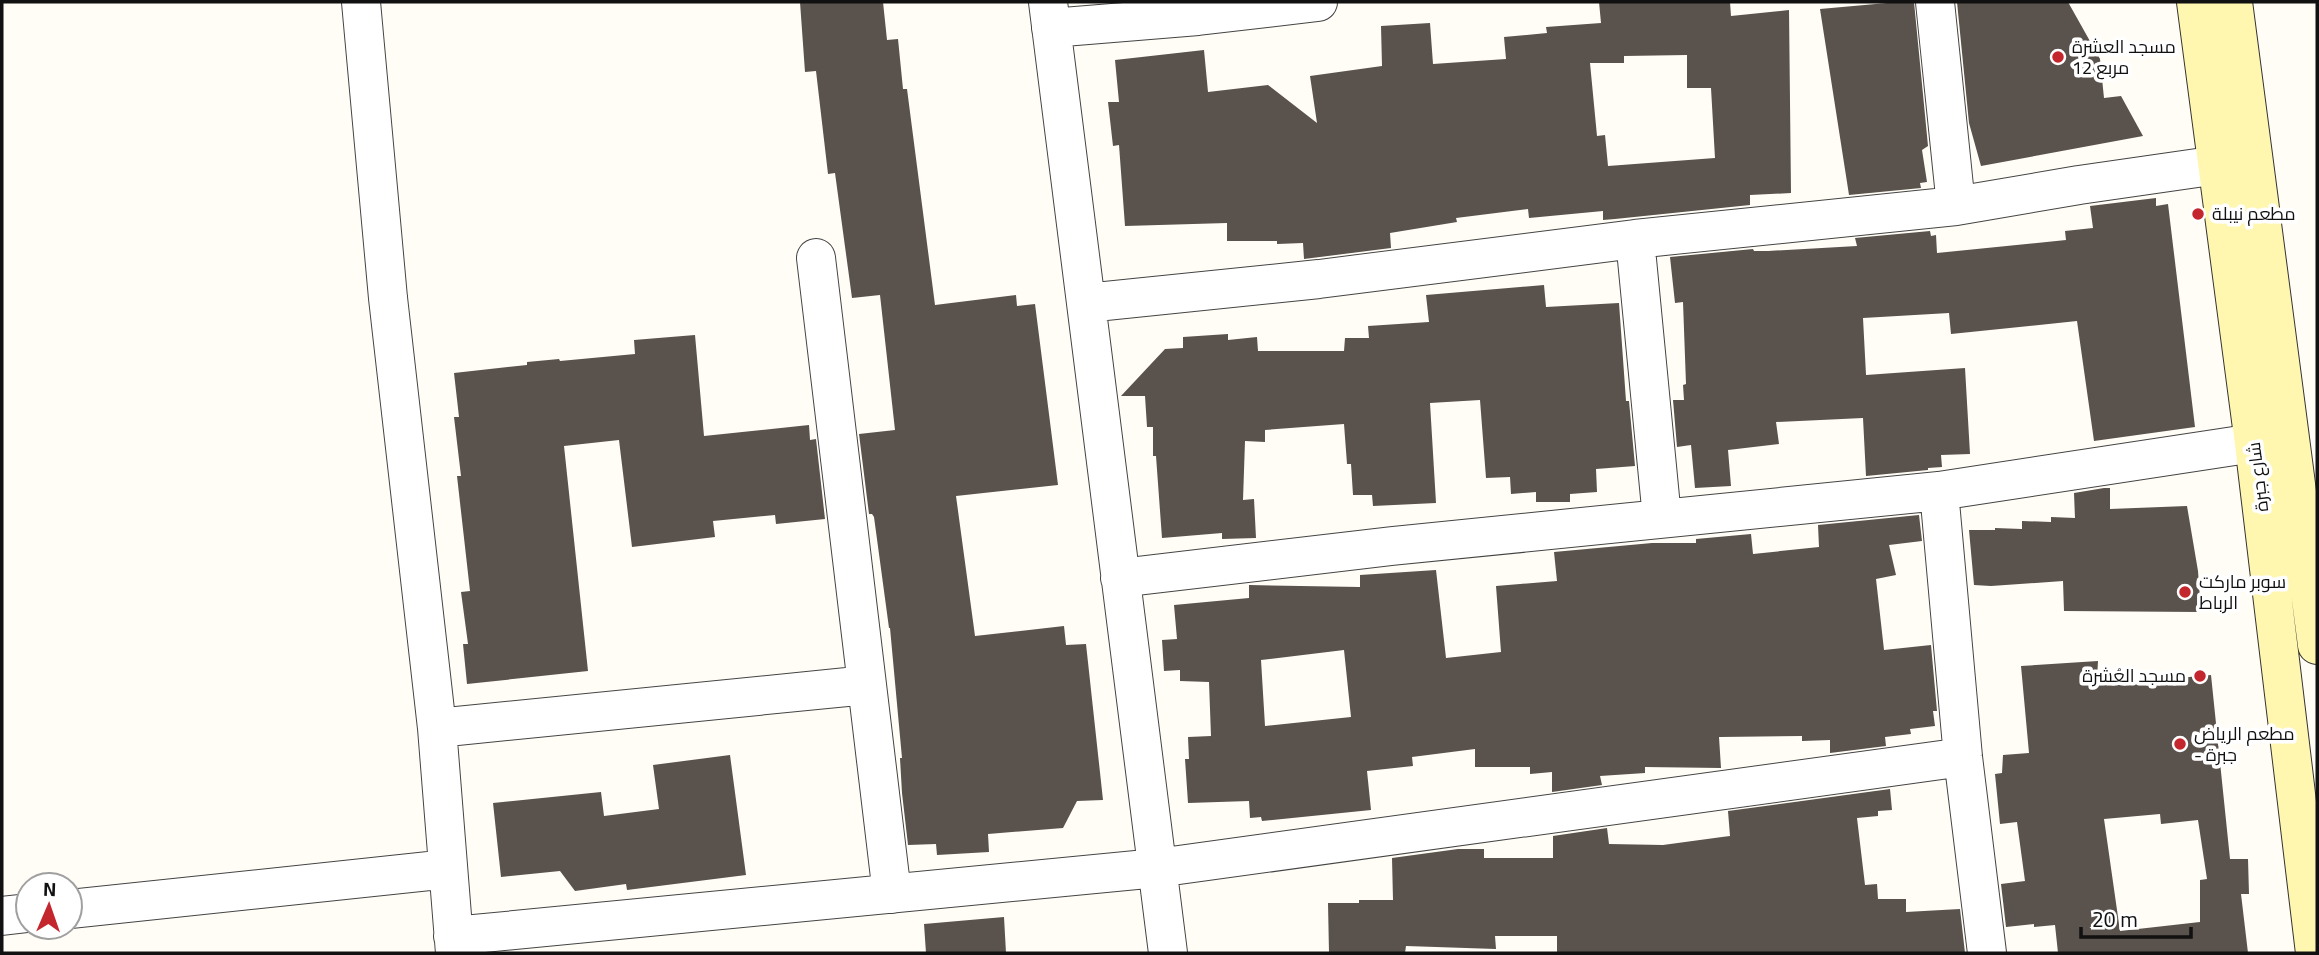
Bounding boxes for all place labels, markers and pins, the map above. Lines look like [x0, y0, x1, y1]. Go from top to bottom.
place label: مسجد العشرة مربع 12 [2072, 30, 2176, 84]
marker: مسجد العشرة مربع 12 [2050, 49, 2066, 65]
place label: مطعم نيبلة [2212, 197, 2296, 230]
marker: مطعم نيبلة [2190, 206, 2206, 222]
place label: سوبر ماركت الرباط [2199, 565, 2286, 619]
marker: سوبر ماركت الرباط [2177, 584, 2193, 600]
place label: مسجد العُشرة [2082, 659, 2186, 692]
marker: مسجد العُشرة [2192, 668, 2208, 684]
place label: مطعم الرياض - جبرة [2194, 717, 2295, 771]
marker: مطعم الرياض - جبرة [2172, 736, 2188, 752]

